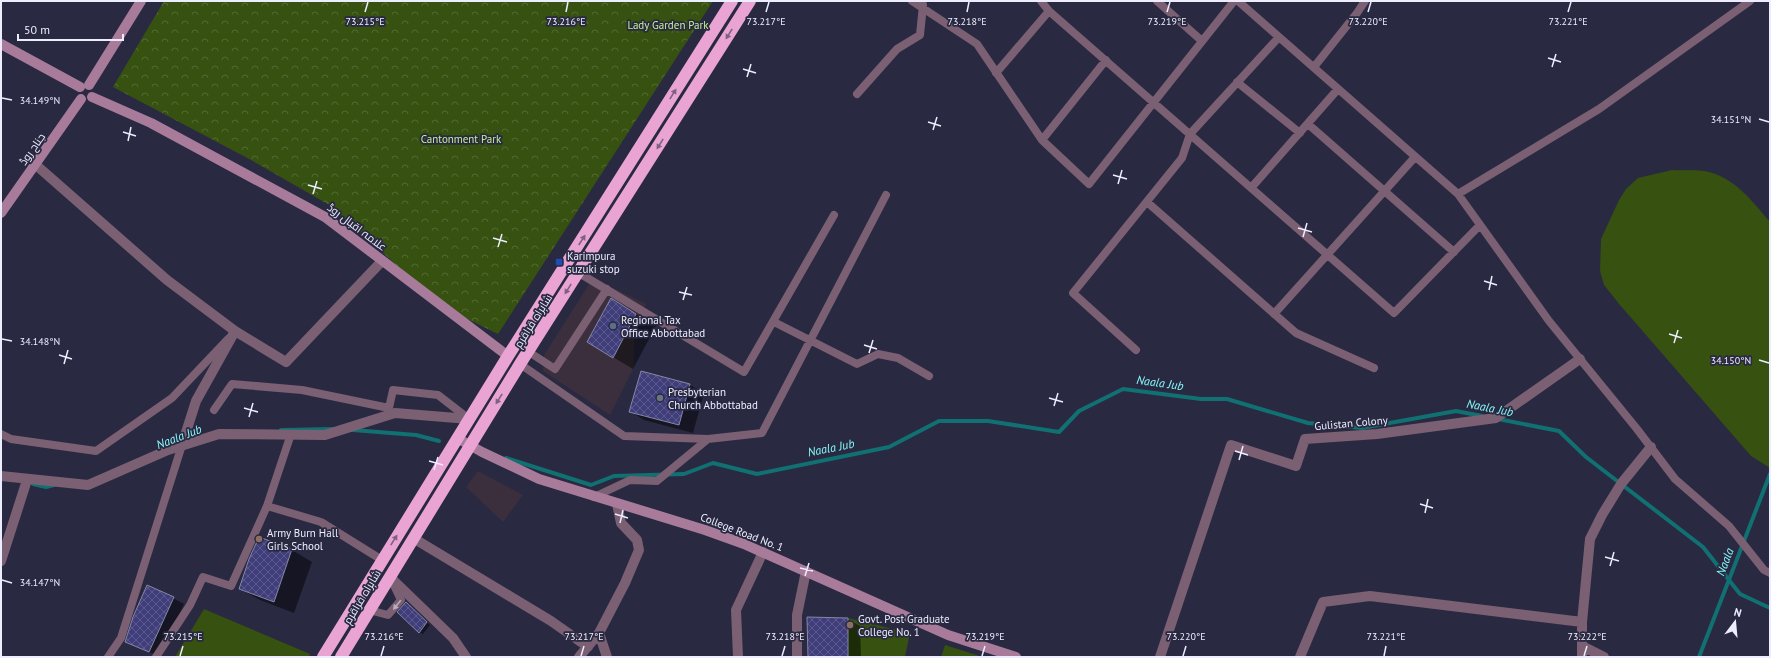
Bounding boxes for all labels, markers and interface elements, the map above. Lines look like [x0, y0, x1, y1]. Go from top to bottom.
text: 73.215°E [346, 15, 385, 28]
text: 73.216°E [547, 15, 586, 28]
text: 73.217°E [747, 15, 786, 28]
text: 73.218°E [948, 15, 987, 28]
text: 73.219°E [1148, 15, 1187, 28]
text: 73.220°E [1349, 15, 1388, 28]
text: 73.221°E [1549, 15, 1588, 28]
scale bar [18, 16, 123, 42]
park label: Lady Garden Park [627, 18, 709, 32]
text: 50 m [24, 22, 50, 37]
one-way arrow [726, 28, 733, 40]
one-way arrow [670, 88, 677, 100]
text: 34.149°N [20, 94, 60, 107]
text: 34.151°N [1711, 113, 1751, 126]
street label: جناح روڈ [16, 130, 49, 168]
park label: Cantonment Park [421, 132, 502, 146]
one-way arrow [656, 139, 664, 149]
street label: علامہ اقبال روڈ [324, 200, 390, 254]
one-way arrow [578, 235, 586, 245]
place label: Karimpura suzuki stop [567, 249, 620, 276]
marker: Karimpura suzuki stop [554, 257, 564, 267]
one-way arrow [564, 284, 572, 295]
street label: شاہراہ قراقرم [511, 292, 556, 351]
place label: Regional Tax Office Abbottabad [621, 313, 705, 340]
marker: Regional Tax Office Abbottabad [608, 321, 618, 331]
text: 34.148°N [20, 335, 60, 348]
text: 34.150°N [1711, 354, 1751, 367]
water label: Naala Jub [1136, 372, 1185, 393]
place label: Presbyterian Church Abbottabad [668, 385, 758, 412]
marker: Presbyterian Church Abbottabad [655, 393, 665, 403]
one-way arrow [495, 394, 503, 404]
water label: Naala Jub [1465, 396, 1515, 419]
street label: Gulistan Colony [1314, 413, 1389, 433]
water label: Naala Jub [154, 421, 204, 452]
water label: Naala Jub [806, 436, 856, 459]
street label: College Road No. 1 [698, 510, 786, 554]
place label: Army Burn Hall Girls School [267, 526, 339, 553]
marker: Army Burn Hall Girls School [254, 534, 264, 544]
one-way arrow [390, 535, 398, 545]
water label: Naala [1712, 546, 1737, 578]
street label: شاہراہ قراقرم [340, 567, 384, 627]
text: 34.147°N [20, 576, 60, 589]
one-way arrow [392, 600, 401, 610]
north arrow [1715, 602, 1755, 642]
text: N [1732, 605, 1743, 620]
place label: Govt. Post Graduate College No. 1 [858, 612, 950, 639]
marker: Govt. Post Graduate College No. 1 [845, 620, 855, 630]
text: 73.215°E [164, 630, 203, 643]
text: 73.216°E [365, 630, 404, 643]
text: 73.217°E [565, 630, 604, 643]
text: 73.218°E [766, 630, 805, 643]
text: 73.219°E [966, 630, 1005, 643]
text: 73.220°E [1167, 630, 1206, 643]
text: 73.221°E [1367, 630, 1406, 643]
text: 73.222°E [1568, 630, 1607, 643]

